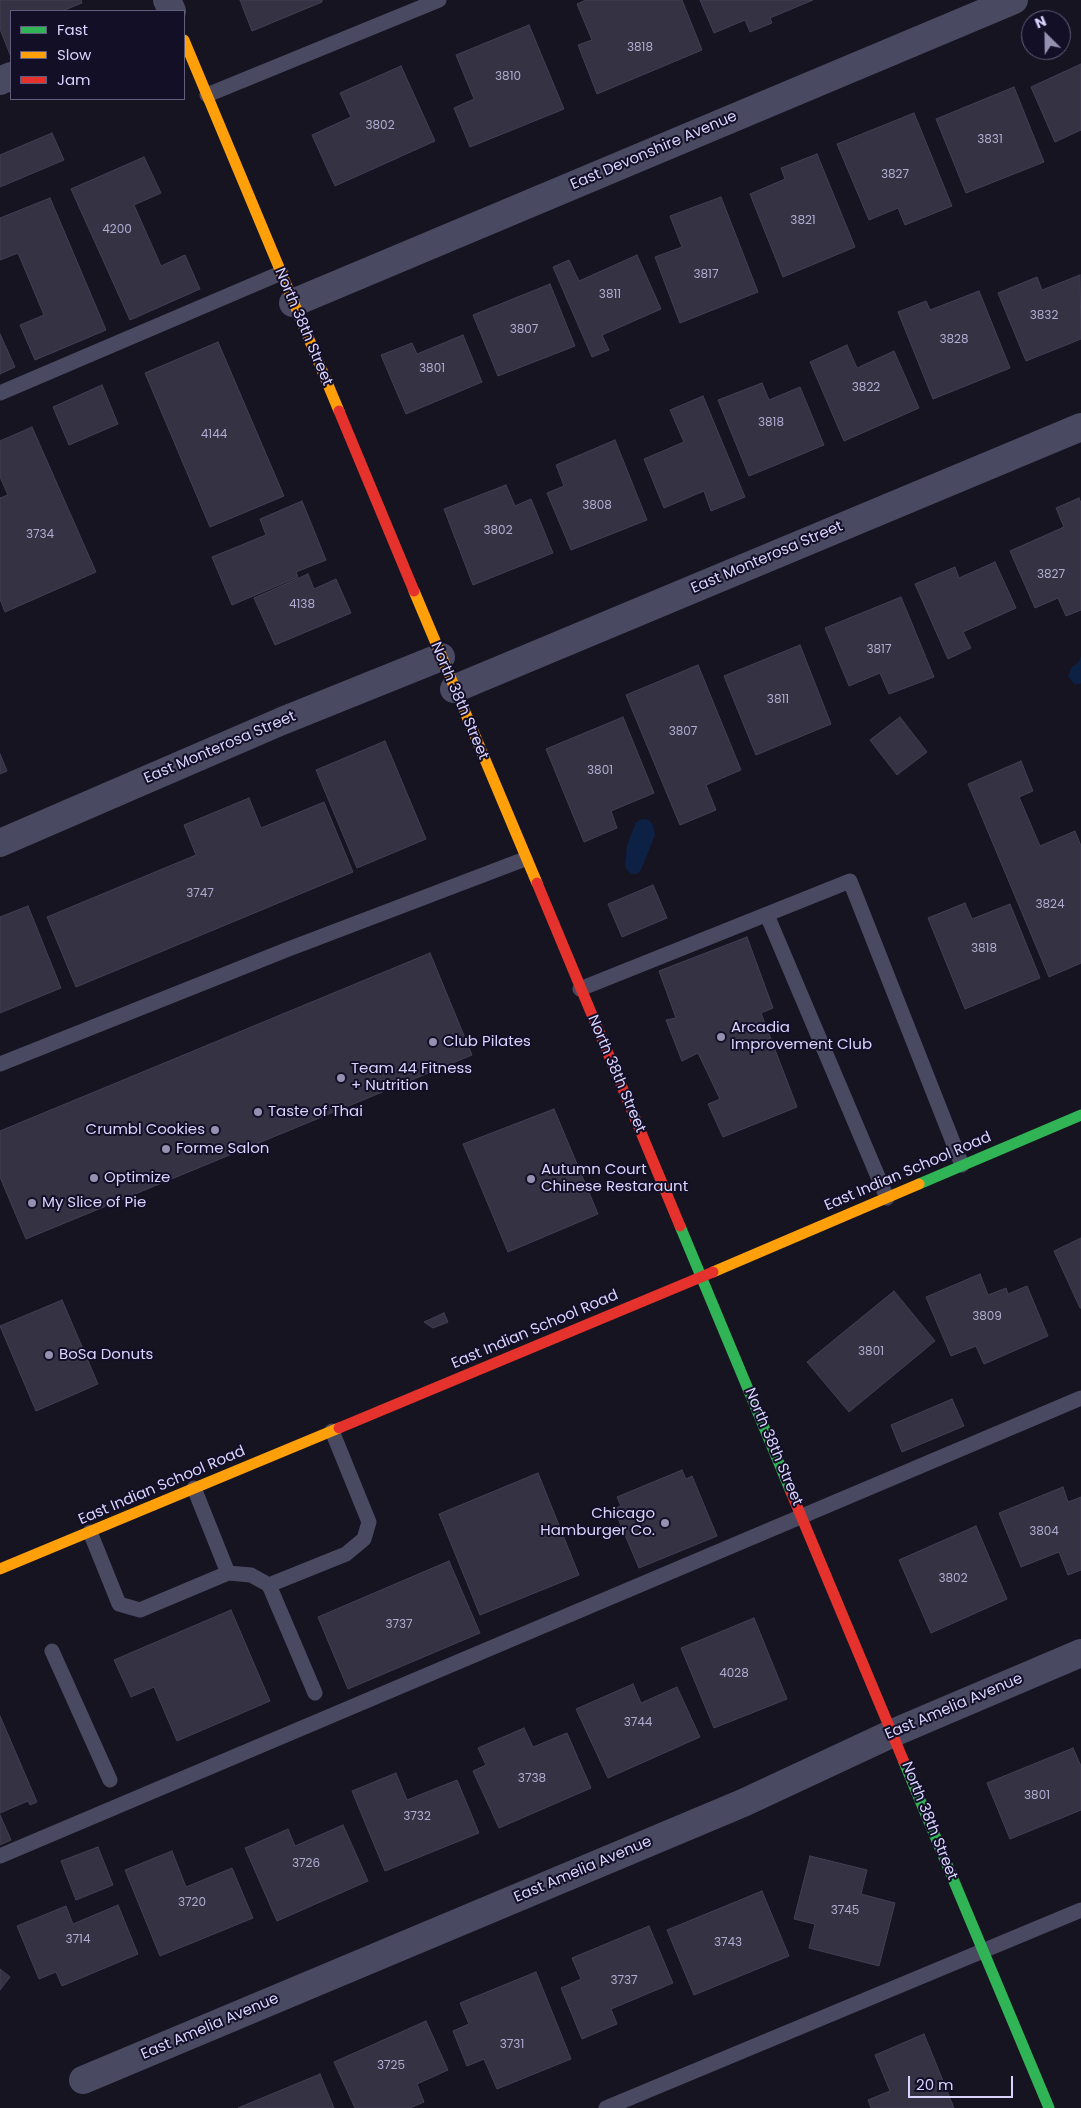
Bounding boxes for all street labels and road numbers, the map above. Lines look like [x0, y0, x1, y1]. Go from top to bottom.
street label: East Devonshire Avenue [568, 108, 740, 194]
street label: North 38th Street [270, 265, 336, 389]
street label: East Monterosa Street [688, 518, 846, 598]
street label: North 38th Street [426, 639, 492, 763]
street label: East Monterosa Street [141, 708, 299, 788]
street label: North 38th Street [583, 1012, 649, 1136]
street label: East Indian School Road [822, 1129, 994, 1215]
street label: East Indian School Road [449, 1287, 621, 1373]
street label: North 38th Street [740, 1385, 806, 1509]
street label: East Indian School Road [76, 1443, 248, 1529]
street label: East Amelia Avenue [882, 1670, 1026, 1744]
street label: North 38th Street [897, 1759, 961, 1883]
street label: East Amelia Avenue [511, 1833, 655, 1907]
street label: East Amelia Avenue [138, 1990, 282, 2064]

